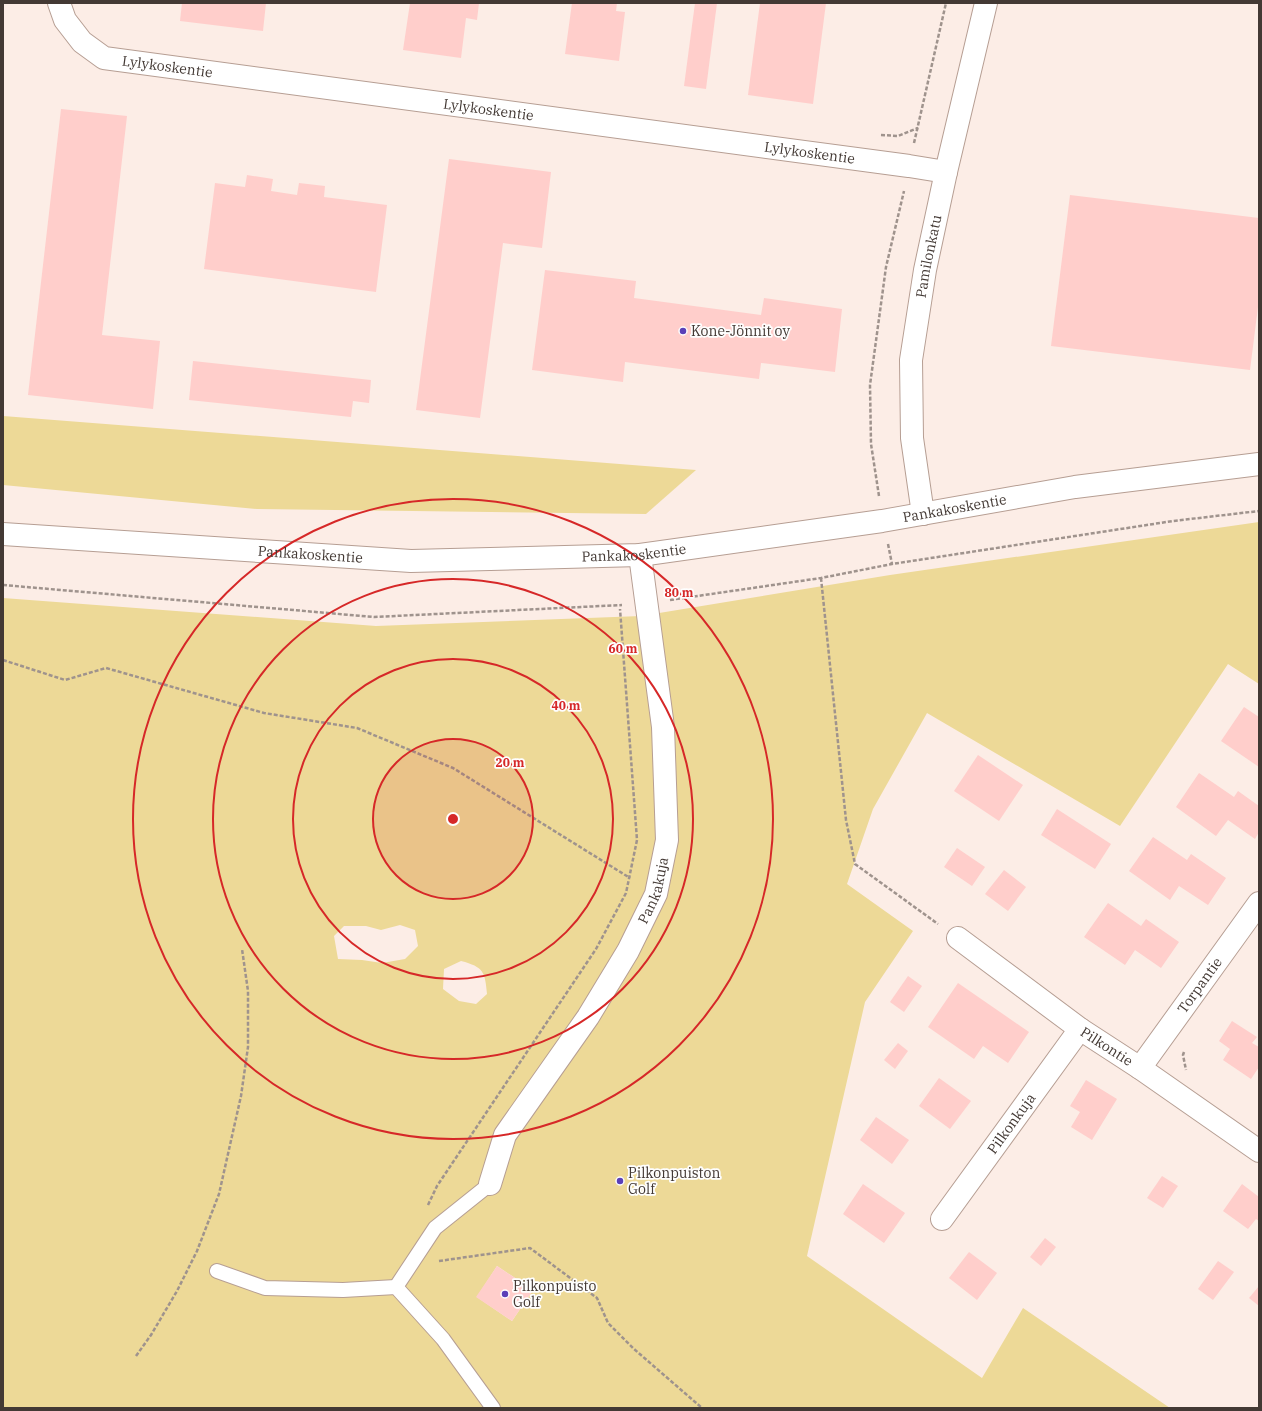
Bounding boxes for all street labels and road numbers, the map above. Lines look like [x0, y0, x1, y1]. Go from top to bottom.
street label: Lylykoskentie [121, 52, 214, 81]
street label: Lylykoskentie [442, 95, 535, 125]
street label: Lylykoskentie [763, 138, 856, 168]
street label: Pamilonkatu [912, 213, 946, 299]
street label: Pankakoskentie [901, 490, 1008, 526]
street label: Pankakoskentie [581, 540, 687, 566]
street label: Pankakoskentie [257, 542, 363, 567]
street label: Pankakuja [634, 855, 672, 927]
street label: Torpantie [1173, 954, 1226, 1017]
street label: Pilkontie [1077, 1023, 1136, 1070]
street label: Pilkonkuja [983, 1089, 1040, 1157]

